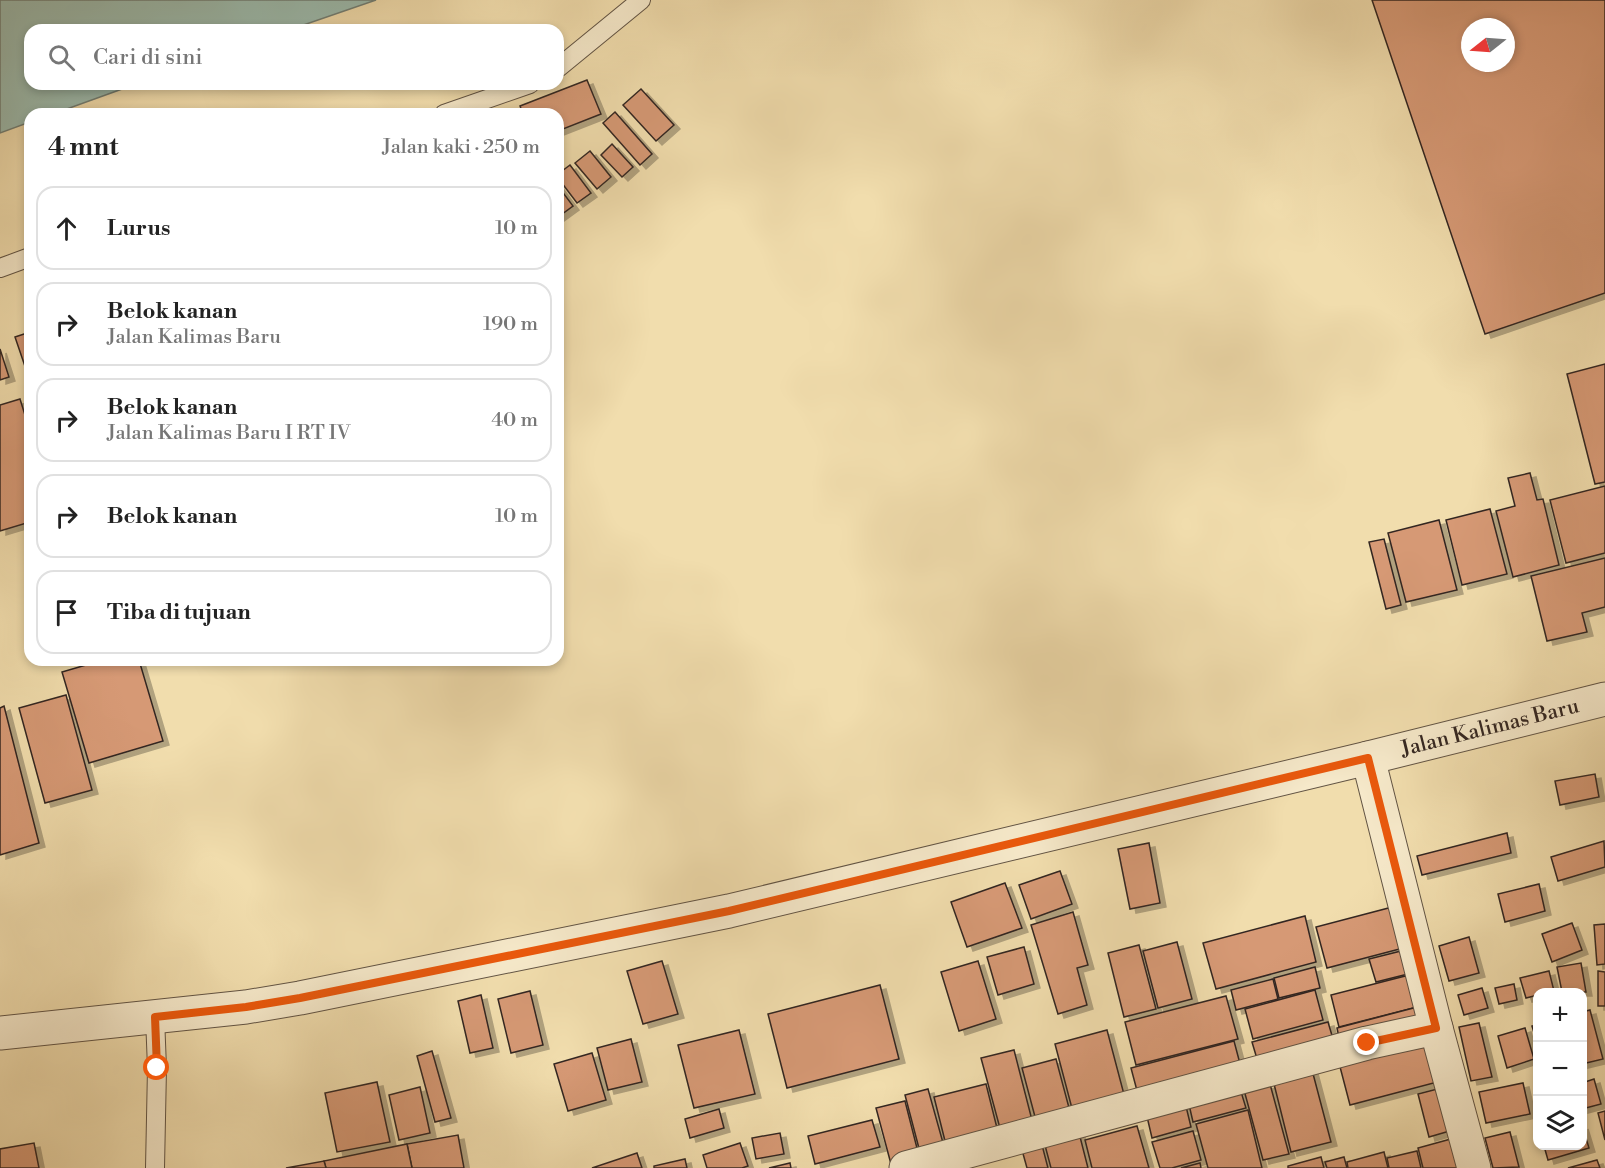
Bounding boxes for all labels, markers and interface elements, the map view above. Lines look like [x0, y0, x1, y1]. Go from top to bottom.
north arrow [1461, 18, 1515, 72]
search box [24, 24, 564, 90]
icon: search [45, 41, 78, 74]
text: Cari di sini [93, 44, 203, 71]
text: 4 mnt [48, 131, 118, 163]
text: Jalan kaki · 250 m [382, 135, 540, 160]
icon: ahead [50, 212, 83, 245]
text: Lurus [107, 215, 170, 242]
text: 10 m [495, 216, 538, 241]
text: Belok kanan [107, 298, 237, 325]
icon: right [50, 308, 83, 341]
text: 190 m [483, 312, 538, 337]
text: Jalan Kalimas Baru [107, 325, 281, 350]
text: Belok kanan [107, 394, 237, 421]
icon: right [50, 404, 83, 437]
text: 40 m [491, 408, 538, 433]
text: Jalan Kalimas Baru I RT IV [107, 421, 351, 446]
icon: right [50, 500, 83, 533]
text: Belok kanan [107, 503, 237, 530]
text: 10 m [495, 504, 538, 529]
icon: arrive [50, 596, 83, 629]
text: Tiba di tujuan [107, 599, 251, 626]
street label: Jalan Kalimas Baru [1397, 693, 1582, 763]
map controls [1533, 988, 1587, 1150]
button: + [1533, 988, 1587, 1042]
route end [1353, 1029, 1379, 1055]
button: − [1533, 1042, 1587, 1096]
route start [143, 1054, 169, 1080]
button: layers [1533, 1096, 1587, 1150]

